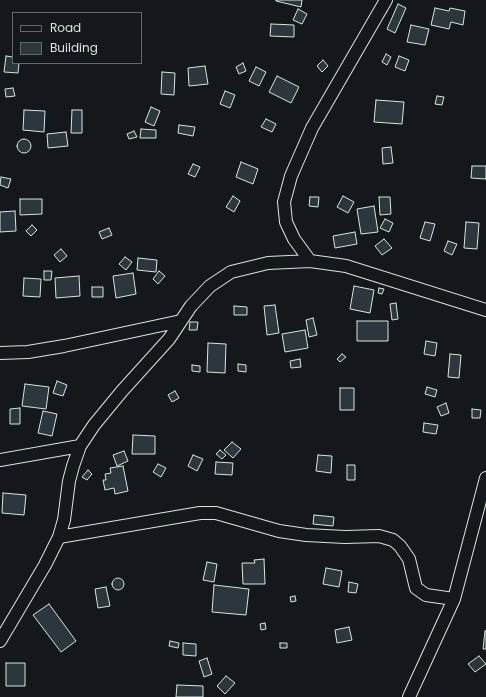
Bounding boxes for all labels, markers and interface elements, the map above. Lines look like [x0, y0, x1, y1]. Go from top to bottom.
legend [12, 12, 142, 64]
text: Road [50, 19, 81, 36]
text: Building [50, 39, 98, 56]

